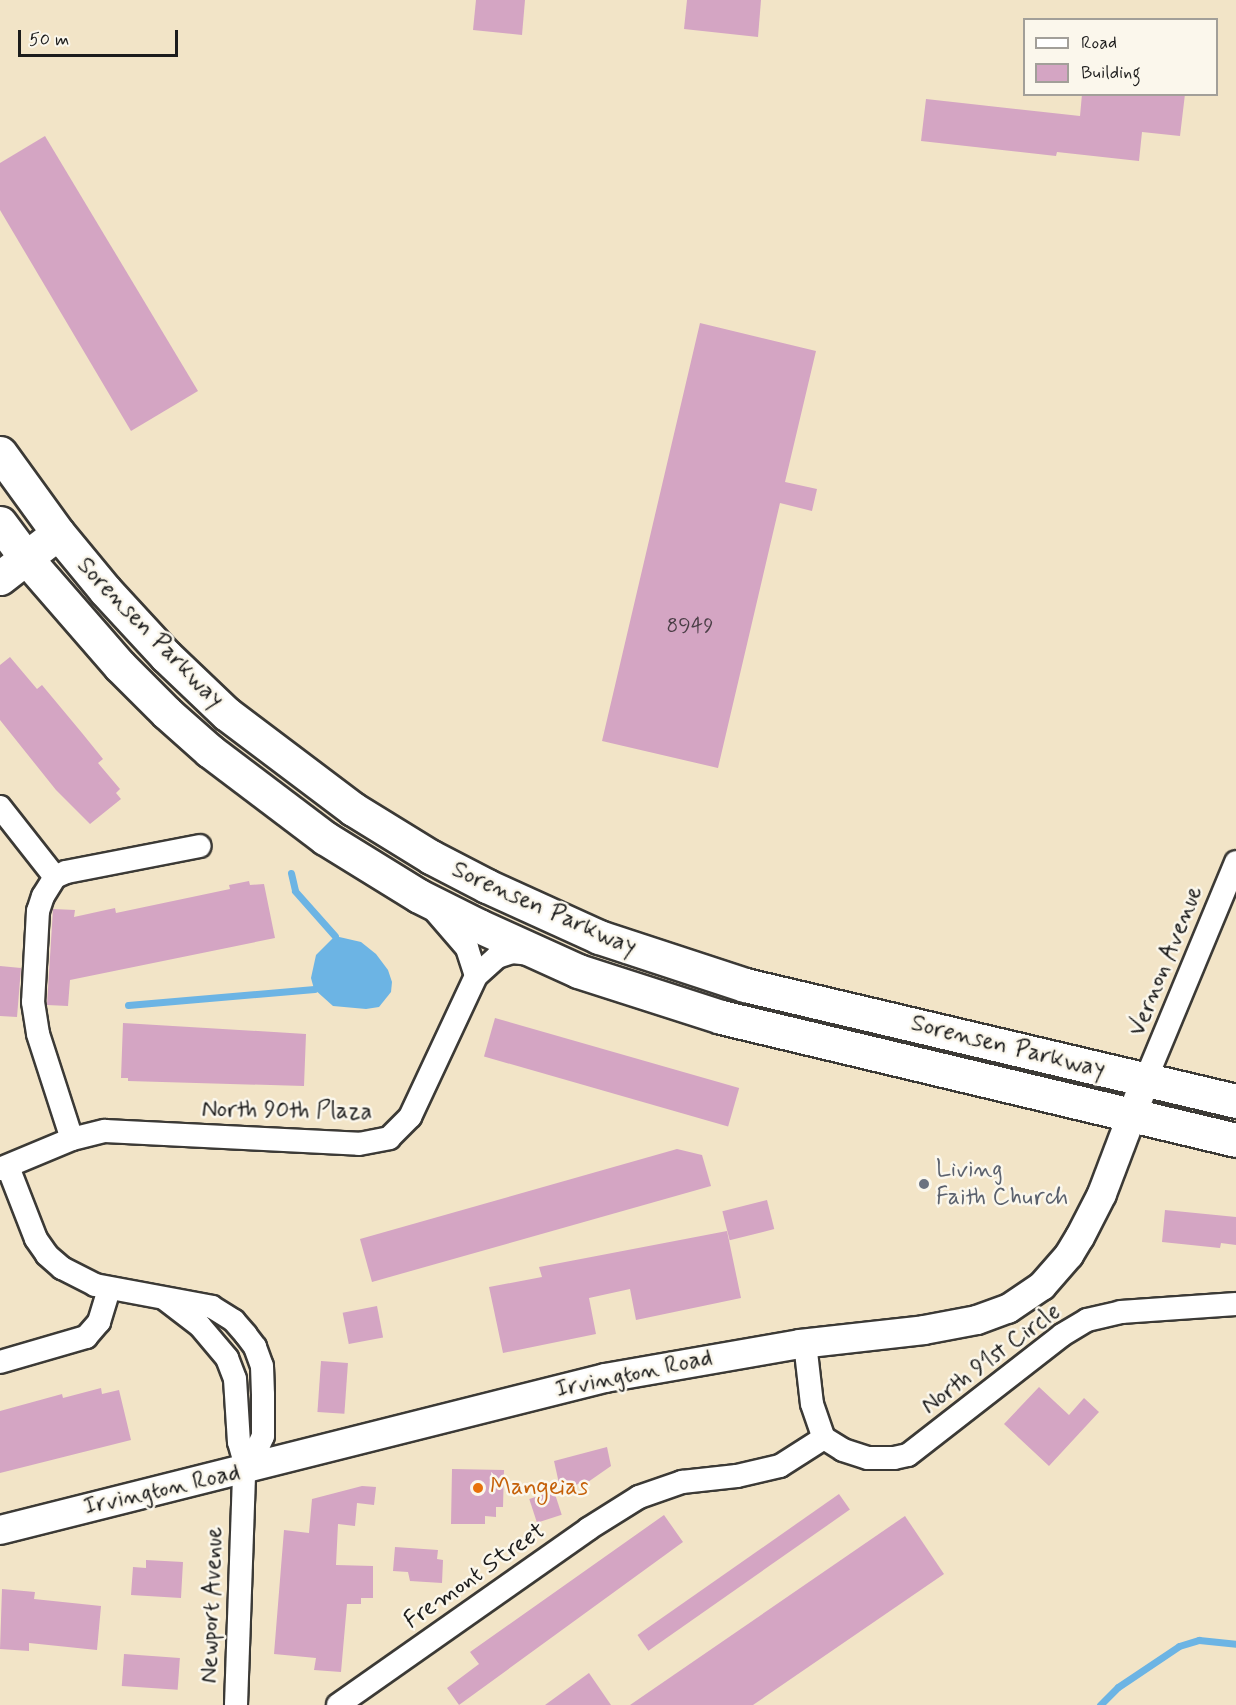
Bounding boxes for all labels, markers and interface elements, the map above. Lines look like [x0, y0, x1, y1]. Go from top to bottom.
scale bar [21, 18, 182, 56]
legend [1023, 18, 1218, 96]
text: 50 m [29, 28, 69, 52]
text: Road [1081, 31, 1117, 55]
text: Building [1081, 61, 1141, 85]
street label: Sorensen Parkway [73, 553, 227, 713]
house number: 8949 [666, 613, 714, 639]
street label: Sorensen Parkway [450, 857, 638, 961]
street label: Vernon Avenue [1123, 883, 1209, 1039]
street label: Sorensen Parkway [911, 1010, 1105, 1084]
street label: North 90th Plaza [201, 1095, 373, 1127]
place label: Living Faith Church [936, 1156, 1068, 1212]
marker: Living Faith Church [917, 1177, 931, 1191]
street label: North 91st Circle [916, 1297, 1066, 1421]
street label: Irvington Road [553, 1343, 715, 1405]
street label: Irvington Road [81, 1458, 243, 1522]
place label: Mangeias [490, 1474, 588, 1502]
marker: Mangeias [471, 1481, 485, 1495]
street label: Fremont Street [399, 1517, 551, 1635]
street label: Newport Avenue [195, 1523, 229, 1687]

